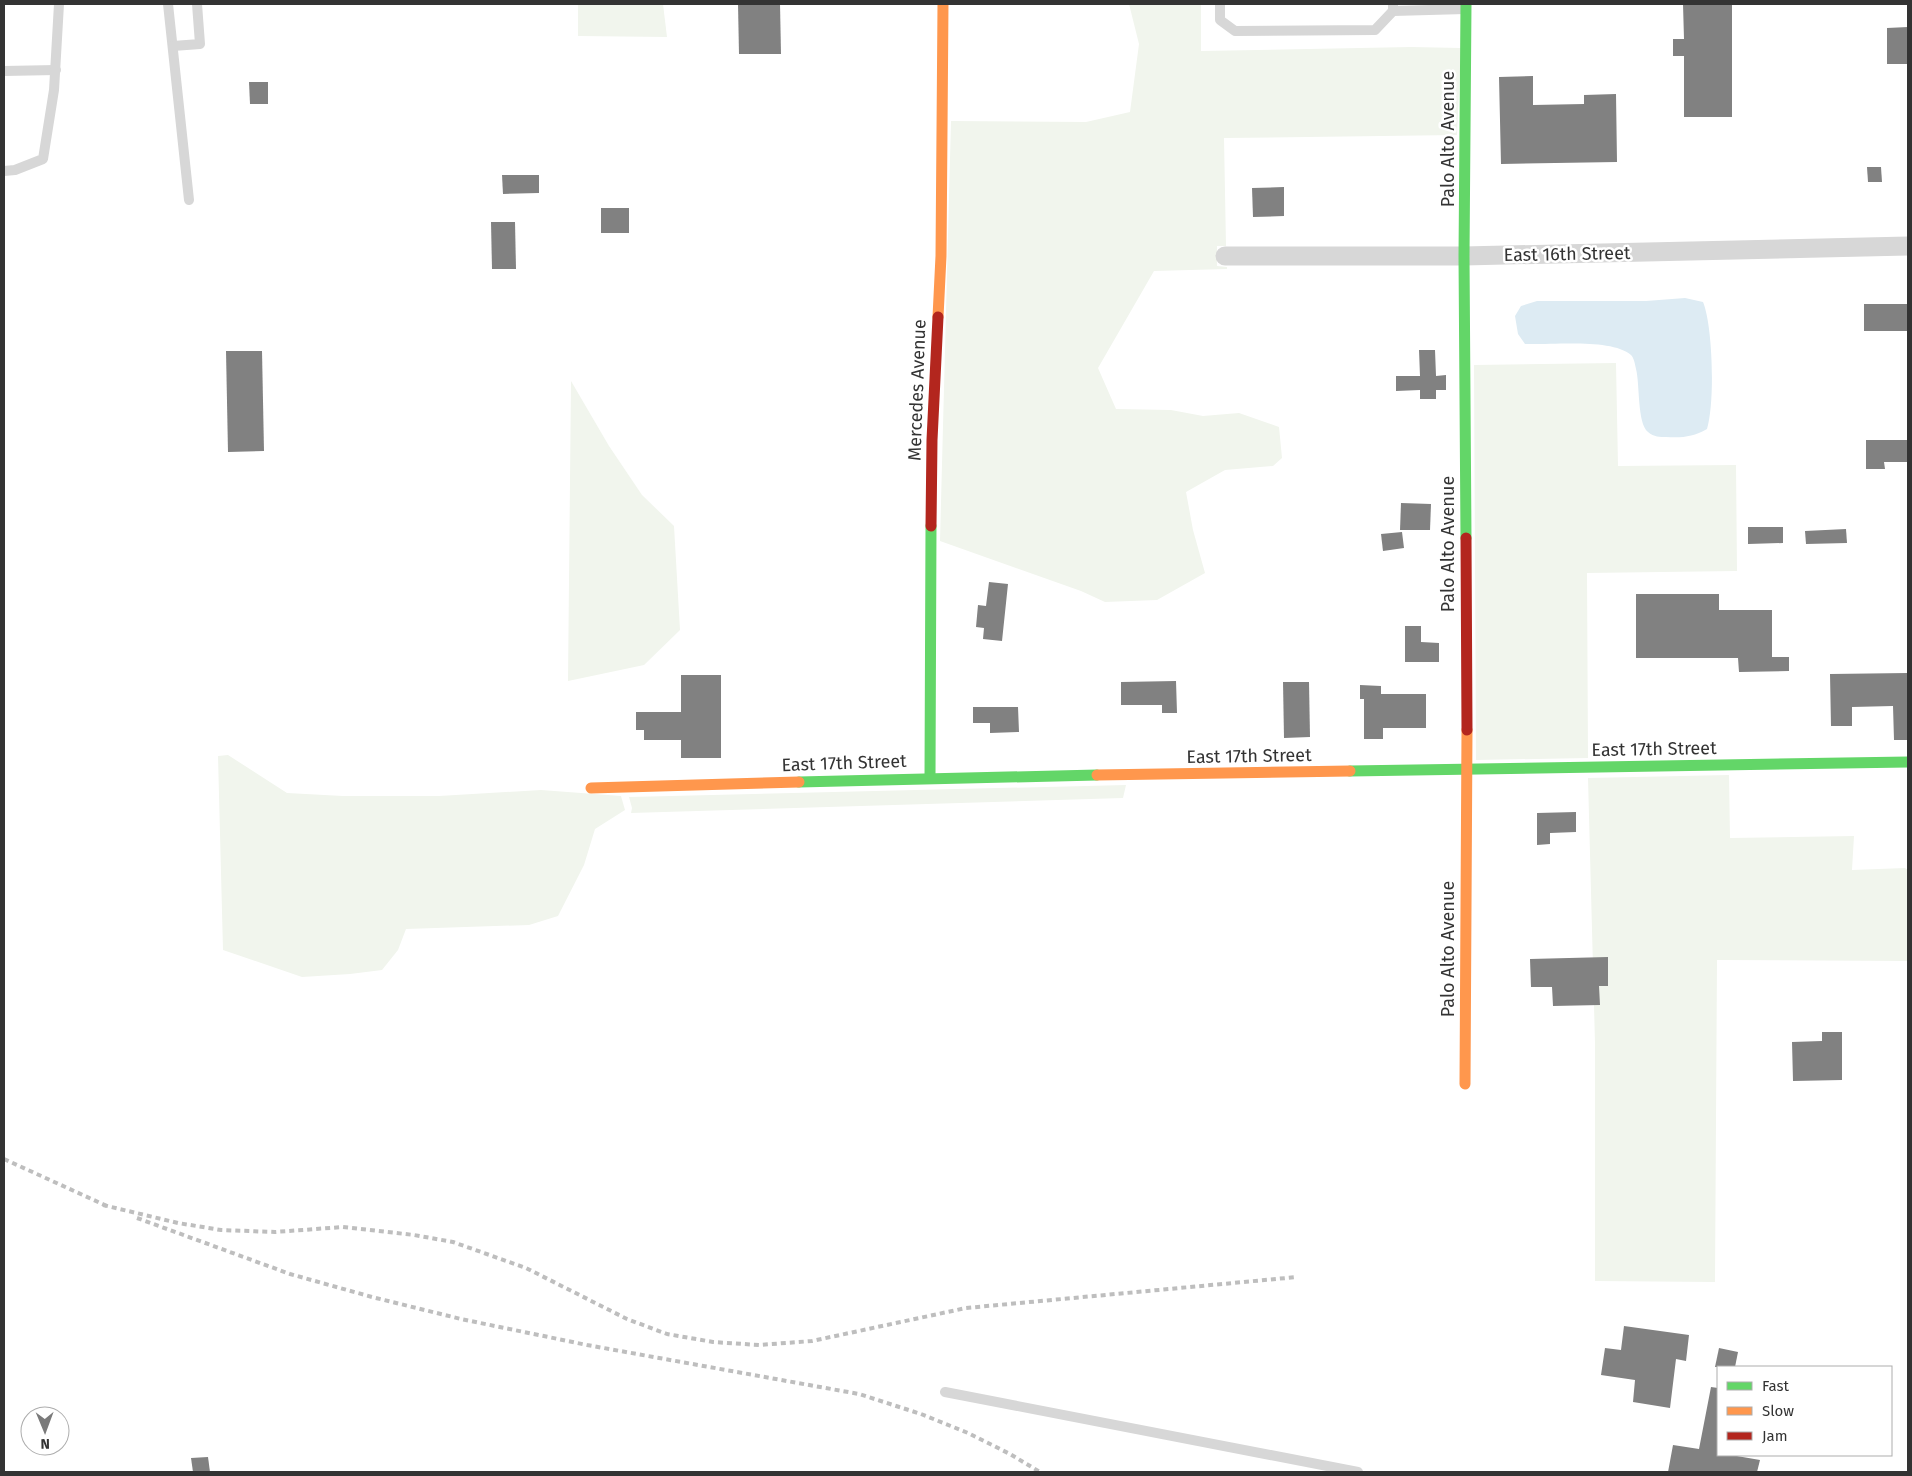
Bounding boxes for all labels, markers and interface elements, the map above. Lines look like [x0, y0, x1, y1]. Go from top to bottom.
street label: Palo Alto Avenue [1437, 71, 1459, 207]
street label: East 16th Street [1503, 242, 1631, 266]
street label: Mercedes Avenue [904, 319, 930, 461]
street label: Palo Alto Avenue [1437, 476, 1459, 612]
street label: East 17th Street [1591, 737, 1717, 761]
street label: East 17th Street [1186, 744, 1312, 768]
street label: East 17th Street [781, 750, 907, 776]
street label: Palo Alto Avenue [1437, 881, 1459, 1017]
legend [1717, 1366, 1892, 1456]
text: Fast [1762, 1377, 1789, 1395]
text: Slow [1762, 1402, 1794, 1420]
north arrow [20, 1406, 70, 1456]
text: Jam [1762, 1427, 1788, 1445]
text: N [40, 1435, 50, 1452]

